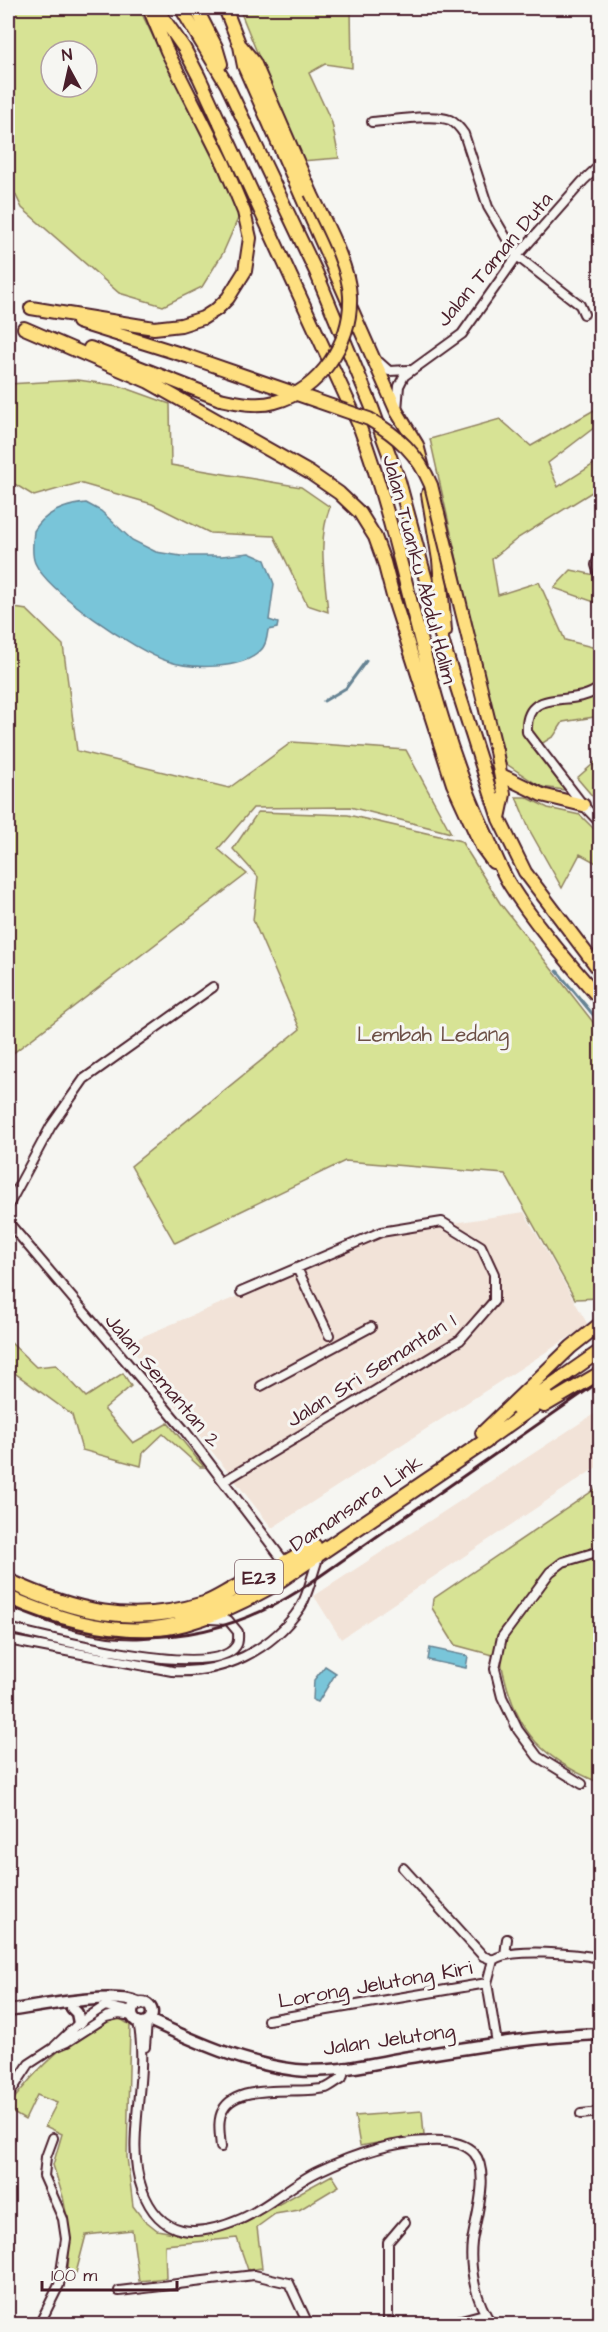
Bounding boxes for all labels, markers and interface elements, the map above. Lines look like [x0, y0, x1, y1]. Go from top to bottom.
north arrow [39, 39, 99, 99]
text: N [61, 44, 74, 67]
street label: Jalan Taman Duta [429, 185, 560, 333]
street label: Jalan Tuanku Abdul Halim [375, 451, 464, 688]
park label: Lembah Ledang [357, 1020, 509, 1051]
street label: Jalan Sri Semantan 1 [281, 1306, 462, 1434]
street label: Jalan Semantan 2 [98, 1307, 227, 1454]
street label: Damansara Link [284, 1448, 429, 1559]
road number: E23 [235, 1560, 283, 1594]
street label: Lorong Jelutong Kiri [276, 1953, 475, 2018]
street label: Jalan Jelutong [321, 2016, 457, 2065]
scale bar [42, 2254, 177, 2292]
text: 100 m [51, 2263, 97, 2288]

